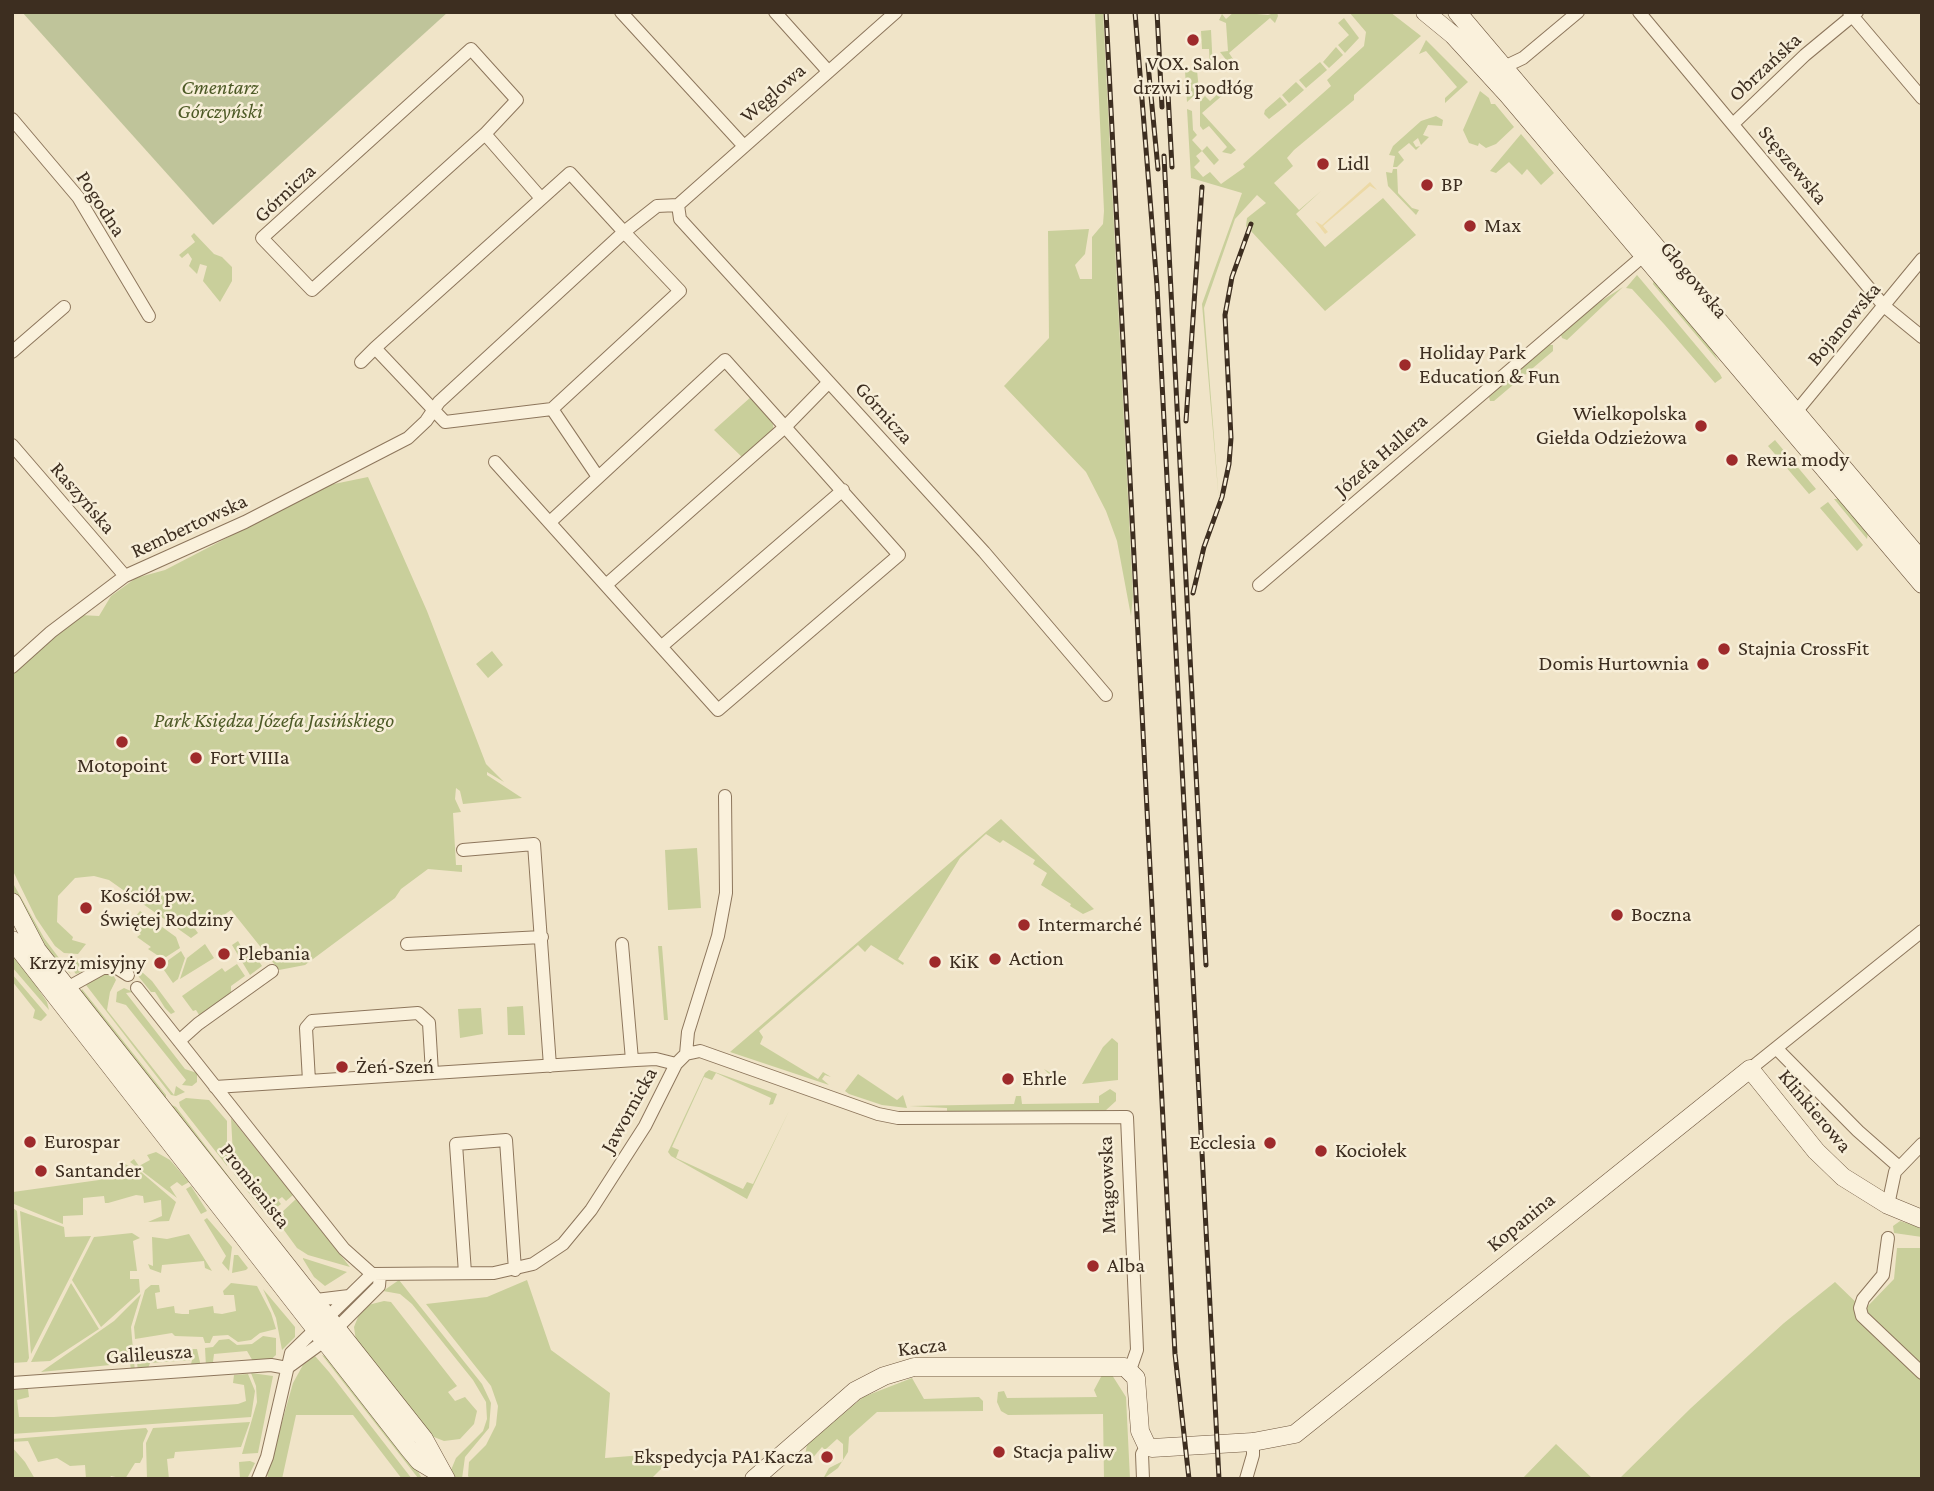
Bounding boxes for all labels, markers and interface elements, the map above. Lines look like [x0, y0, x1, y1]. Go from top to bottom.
street label: Obrzańska [1723, 27, 1807, 107]
marker: VOX. Salon drzwi i podłóg [1185, 32, 1201, 48]
place label: VOX. Salon drzwi i podłóg [1133, 51, 1253, 101]
street label: Węglowa [735, 58, 811, 128]
park label: Cmentarz Górczyński [177, 75, 263, 125]
street label: Stęszewska [1753, 120, 1833, 210]
place label: Lidl [1337, 151, 1370, 177]
marker: Lidl [1315, 156, 1331, 172]
street label: Górnicza [249, 158, 321, 228]
street label: Pogodna [71, 166, 131, 242]
place label: BP [1441, 172, 1463, 198]
marker: BP [1419, 177, 1435, 193]
place label: Max [1484, 213, 1521, 239]
marker: Max [1462, 218, 1478, 234]
street label: Głogowska [1655, 236, 1733, 324]
street label: Bojanowska [1802, 277, 1886, 371]
place label: Holiday Park Education & Fun [1419, 340, 1560, 390]
marker: Holiday Park Education & Fun [1397, 357, 1413, 373]
street label: Górnicza [849, 377, 919, 449]
place label: Wielkopolska Giełda Odzieżowa [1536, 401, 1687, 451]
street label: Józefa Hallera [1329, 408, 1433, 502]
marker: Wielkopolska Giełda Odzieżowa [1693, 418, 1709, 434]
place label: Rewia mody [1746, 447, 1849, 473]
marker: Rewia mody [1724, 452, 1740, 468]
street label: Raszyńska [45, 457, 121, 539]
street label: Rembertowska [127, 488, 251, 564]
place label: Stajnia CrossFit [1738, 636, 1869, 662]
marker: Stajnia CrossFit [1716, 641, 1732, 657]
place label: Domis Hurtownia [1538, 651, 1689, 677]
marker: Domis Hurtownia [1695, 656, 1711, 672]
park label: Park Księdza Józefa Jasińskiego [154, 708, 394, 734]
marker: Motopoint [114, 734, 130, 750]
place label: Fort VIIIa [210, 745, 289, 771]
marker: Fort VIIIa [188, 750, 204, 766]
place label: Motopoint [77, 753, 167, 779]
place label: Kościół pw. Świętej Rodziny [100, 883, 233, 933]
marker: Kościół pw. Świętej Rodziny [78, 900, 94, 916]
place label: Boczna [1631, 902, 1692, 928]
marker: Boczna [1609, 907, 1625, 923]
place label: Intermarché [1038, 912, 1142, 938]
marker: Intermarché [1016, 917, 1032, 933]
place label: Plebania [238, 941, 310, 967]
marker: Plebania [216, 946, 232, 962]
place label: Action [1009, 946, 1064, 972]
place label: KiK [949, 949, 979, 975]
place label: Krzyż misyjny [29, 950, 146, 976]
marker: Action [987, 951, 1003, 967]
marker: KiK [927, 954, 943, 970]
marker: Krzyż misyjny [152, 955, 168, 971]
place label: Żeń-Szeń [356, 1054, 434, 1080]
marker: Żeń-Szeń [334, 1059, 350, 1075]
street label: Jawornicka [595, 1063, 663, 1157]
street label: Klinkierowa [1773, 1064, 1857, 1158]
place label: Ehrle [1022, 1066, 1067, 1092]
marker: Ehrle [1000, 1071, 1016, 1087]
place label: Eurospar [44, 1129, 120, 1155]
place label: Ecclesia [1189, 1130, 1256, 1156]
marker: Eurospar [22, 1134, 38, 1150]
marker: Ecclesia [1262, 1135, 1278, 1151]
street label: Mrągowska [1093, 1136, 1121, 1234]
street label: Promienista [214, 1138, 296, 1234]
place label: Kociołek [1335, 1138, 1407, 1164]
marker: Kociołek [1313, 1143, 1329, 1159]
place label: Santander [55, 1158, 141, 1184]
marker: Santander [33, 1163, 49, 1179]
street label: Kopanina [1482, 1187, 1560, 1257]
place label: Alba [1107, 1253, 1145, 1279]
marker: Alba [1085, 1258, 1101, 1274]
street label: Kacza [896, 1332, 948, 1362]
street label: Galileusza [105, 1338, 193, 1370]
place label: Stacja paliw [1013, 1439, 1114, 1465]
place label: Ekspedycja PA1 Kacza [633, 1444, 813, 1470]
marker: Stacja paliw [991, 1444, 1007, 1460]
marker: Ekspedycja PA1 Kacza [819, 1449, 835, 1465]

